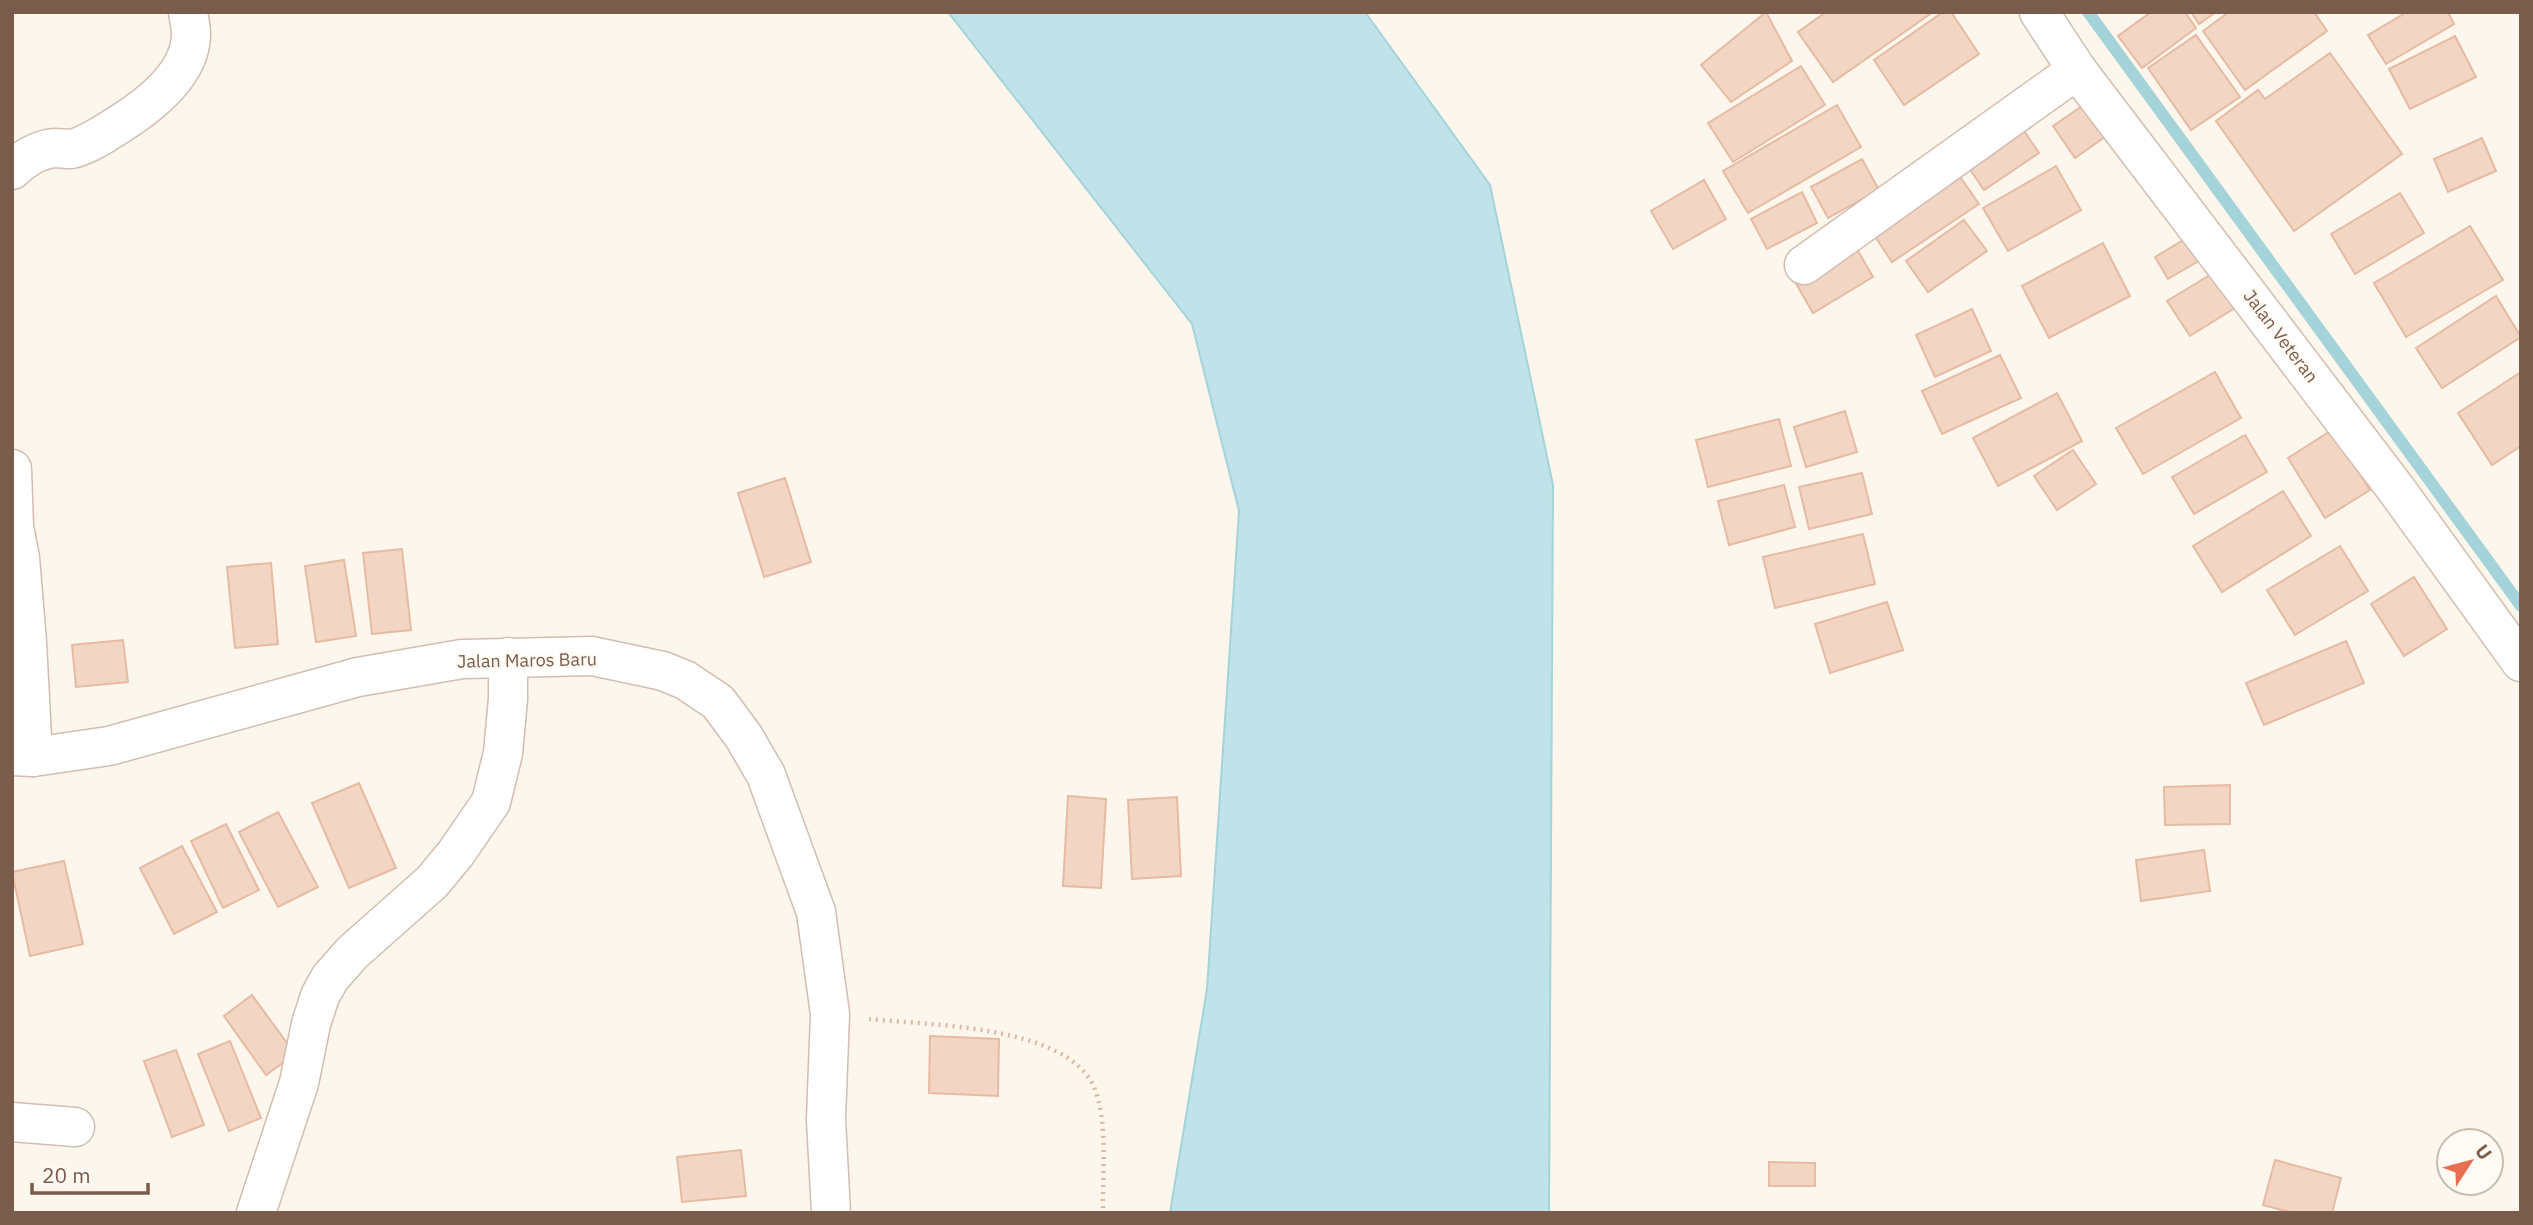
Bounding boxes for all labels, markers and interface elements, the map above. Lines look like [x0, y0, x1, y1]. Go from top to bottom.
street label: Jalan Veteran [2239, 285, 2323, 387]
street label: Jalan Maros Baru [457, 647, 597, 673]
north arrow [2435, 1127, 2505, 1197]
text: U [2470, 1140, 2497, 1164]
scale bar [32, 1152, 147, 1196]
text: 20 m [42, 1161, 91, 1189]

